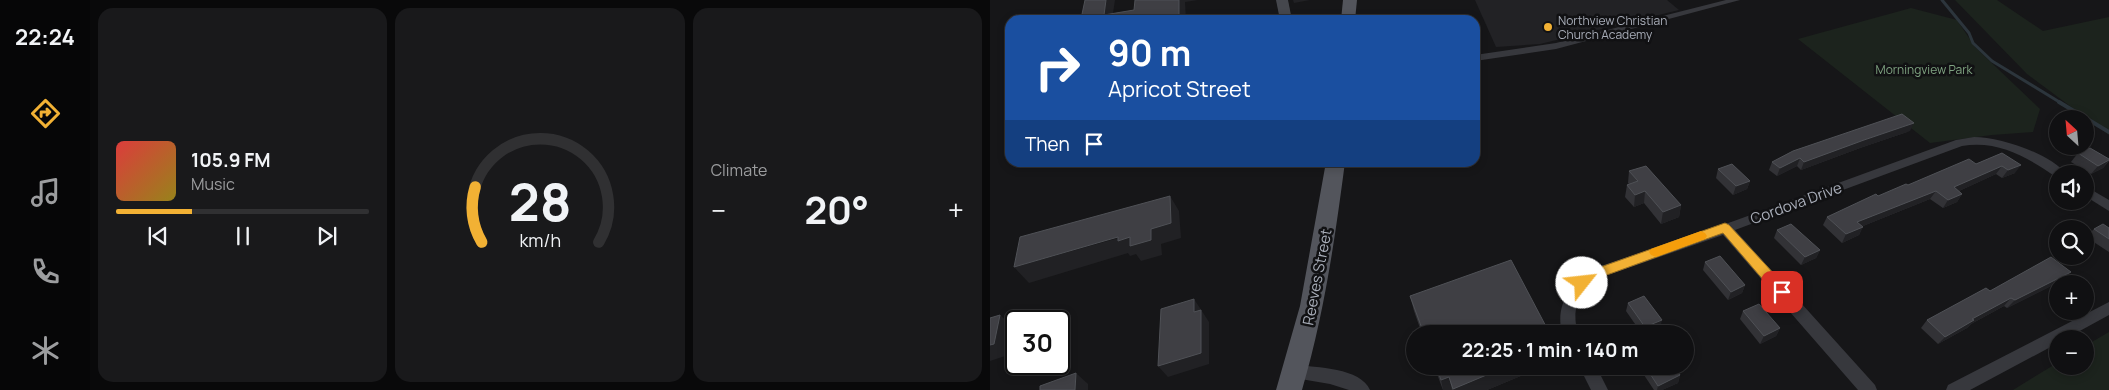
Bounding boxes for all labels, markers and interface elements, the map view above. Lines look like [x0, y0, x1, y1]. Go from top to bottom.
place label: Northview Christian Church Academy [1558, 12, 1667, 43]
marker: Northview Christian Church Academy [1542, 21, 1554, 33]
text: 22:24 [15, 22, 75, 52]
text: 90 m [1108, 29, 1191, 77]
icon: right [1025, 35, 1090, 100]
park label: Morningview Park [1876, 61, 1973, 78]
text: Apricot Street [1108, 74, 1251, 104]
icon: directions [28, 96, 63, 131]
north arrow [2049, 110, 2094, 155]
map controls [2049, 110, 2094, 375]
icon: arrive [1080, 130, 1108, 158]
text: Then [1025, 131, 1070, 157]
text: 105.9 FM [191, 147, 271, 173]
text: Climate [711, 159, 767, 181]
button: sound [2049, 165, 2094, 210]
text: 28 [509, 166, 571, 237]
text: Music [191, 173, 235, 195]
icon: music [28, 175, 63, 210]
street label: Cordova Drive [1747, 177, 1845, 229]
text: 20° [804, 183, 869, 235]
text: − [711, 191, 726, 229]
text: + [948, 191, 964, 229]
button: search [2049, 220, 2094, 265]
icon: previous [144, 222, 172, 250]
icon: pause [229, 222, 257, 250]
icon: next [313, 222, 341, 250]
street label: Reeves Street [1297, 227, 1337, 327]
text: km/h [519, 228, 561, 252]
icon: phone [28, 254, 63, 289]
position arrow [1555, 256, 1607, 308]
pin [1761, 271, 1803, 313]
button: + [2049, 275, 2094, 320]
icon: arrive [1768, 278, 1796, 306]
speed limit sign: 30 [1005, 310, 1070, 375]
button: − [2049, 330, 2094, 375]
icon: climate [28, 333, 63, 368]
text: 22:25 · 1 min · 140 m [1462, 337, 1638, 363]

